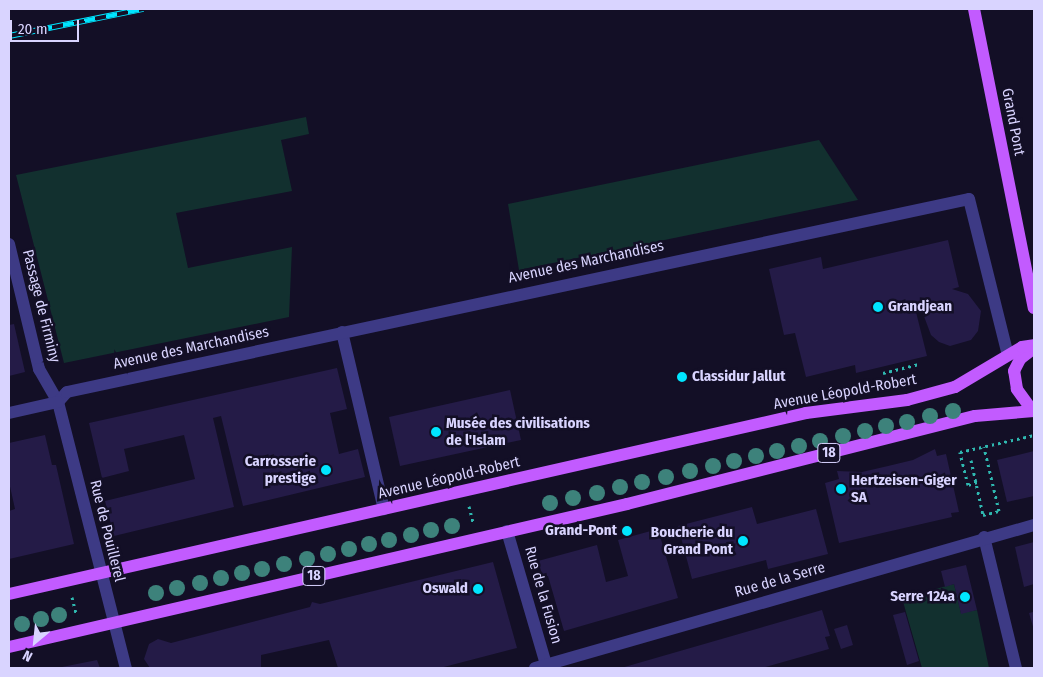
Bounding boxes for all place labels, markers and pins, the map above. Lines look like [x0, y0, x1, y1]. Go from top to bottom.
place label: Grandjean [888, 298, 952, 316]
marker: Grandjean [872, 301, 884, 313]
place label: Classidur Jallut [692, 368, 786, 386]
marker: Classidur Jallut [676, 371, 688, 383]
place label: Musée des civilisations de l'Islam [446, 414, 590, 449]
marker: Musée des civilisations de l'Islam [430, 426, 442, 438]
place label: Carrosserie prestige [245, 452, 316, 487]
marker: Carrosserie prestige [320, 464, 332, 476]
place label: Hertzeisen-Giger SA [851, 471, 957, 506]
marker: Hertzeisen-Giger SA [835, 483, 847, 495]
place label: Grand-Pont [545, 522, 617, 540]
place label: Boucherie du Grand Pont [651, 523, 733, 558]
marker: Grand-Pont [621, 525, 633, 537]
marker: Boucherie du Grand Pont [737, 535, 749, 547]
place label: Oswald [423, 580, 468, 598]
marker: Oswald [472, 583, 484, 595]
place label: Serre 124a [890, 588, 955, 606]
marker: Serre 124a [959, 591, 971, 603]

